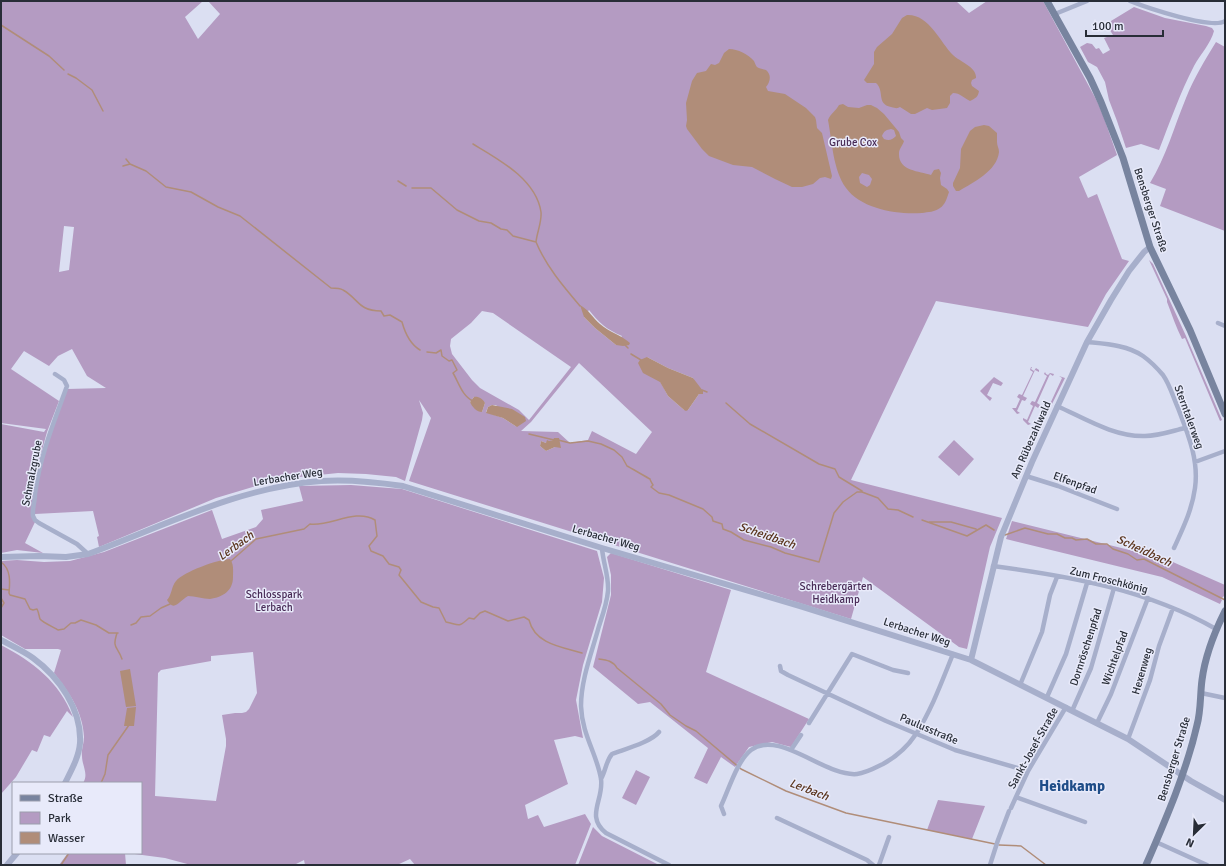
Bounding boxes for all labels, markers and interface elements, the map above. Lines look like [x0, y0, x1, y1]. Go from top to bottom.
scale bar [1086, 12, 1163, 38]
text: 100 m [1092, 19, 1124, 34]
park label: Grube Cox [829, 136, 877, 149]
street label: Bensberger Straße [1131, 166, 1171, 254]
street label: Sterntalerweg [1171, 383, 1207, 451]
street label: Am Rübezahlwald [1008, 399, 1054, 481]
street label: Schmalzgrube [19, 439, 45, 507]
street label: Lerbacher Weg [253, 465, 324, 489]
street label: Elfenpfad [1051, 469, 1099, 497]
water label: Scheidbach [737, 519, 798, 553]
street label: Lerbacher Weg [571, 522, 641, 554]
water label: Lerbach [215, 528, 257, 564]
water label: Scheidbach [1114, 532, 1174, 570]
street label: Zum Froschkönig [1069, 564, 1150, 596]
park label: Schrebergärten Heidkamp [800, 580, 872, 606]
park label: Schlosspark Lerbach [246, 588, 303, 614]
street label: Dornröschenpfad [1067, 606, 1105, 687]
street label: Lerbacher Weg [882, 615, 952, 649]
street label: Wichtelpfad [1099, 629, 1131, 687]
street label: Hexenweg [1129, 646, 1155, 696]
street label: Sankt-Josef-Straße [1005, 705, 1061, 791]
street label: Paulusstraße [898, 711, 960, 747]
street label: Bensberger Straße [1155, 715, 1193, 803]
water label: Lerbach [787, 776, 831, 805]
district label: Heidkamp [1039, 777, 1105, 795]
legend [12, 782, 142, 854]
text: Straße [48, 791, 83, 806]
text: Park [48, 811, 71, 826]
north arrow [1174, 814, 1214, 854]
text: Wasser [48, 831, 85, 846]
text: N [1184, 835, 1196, 850]

